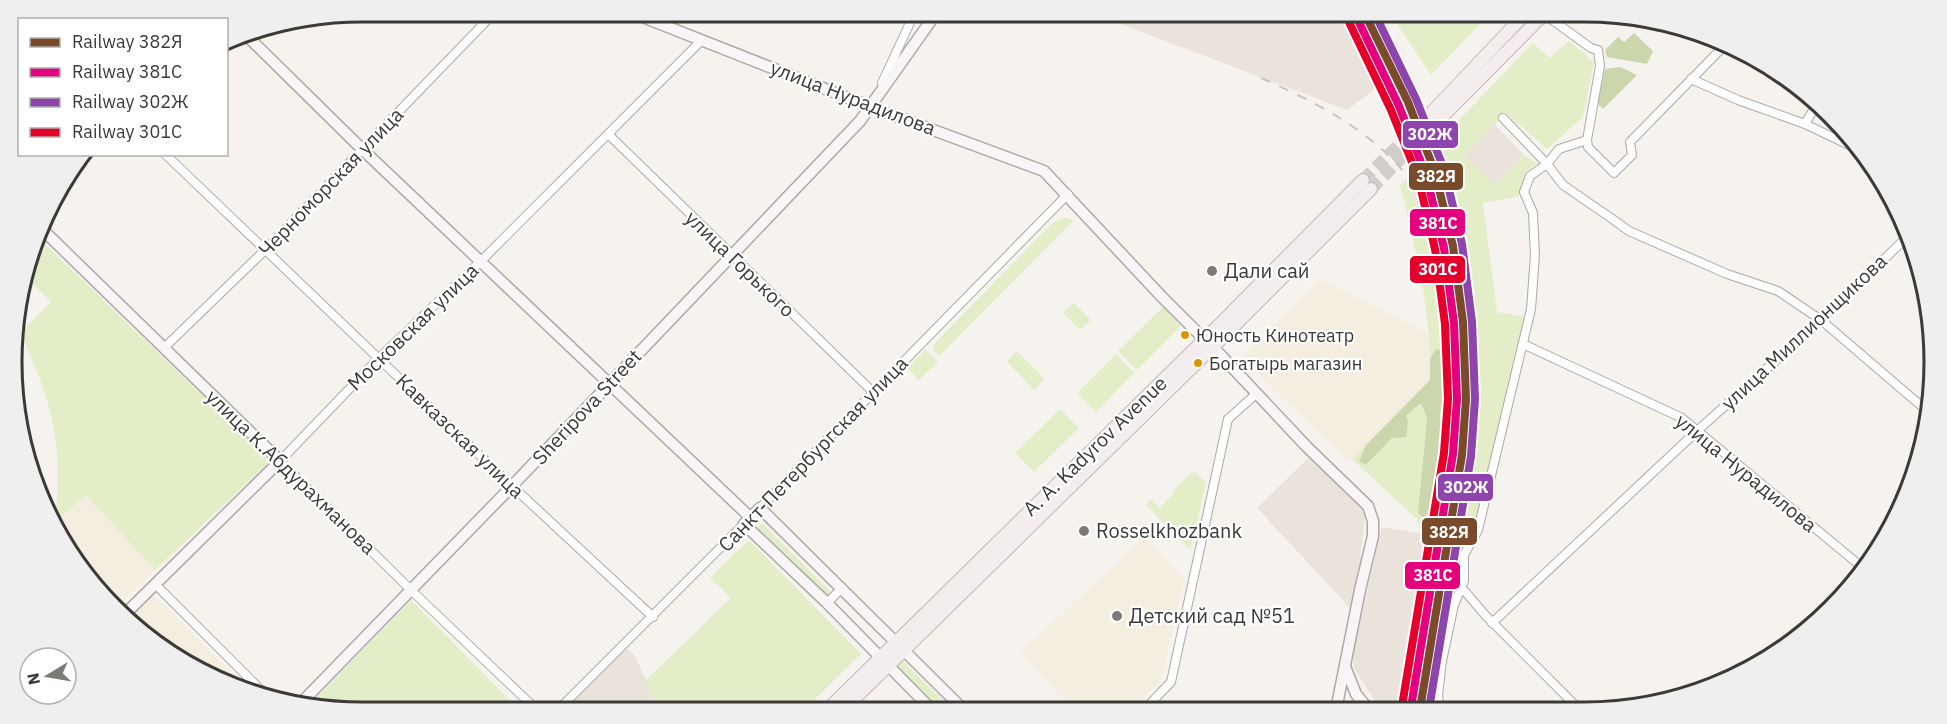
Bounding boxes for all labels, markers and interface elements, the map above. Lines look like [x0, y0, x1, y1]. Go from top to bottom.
legend [18, 18, 228, 156]
text: Railway 382Я [72, 30, 183, 53]
street label: улица Нурадилова [767, 54, 940, 142]
text: Railway 381С [72, 60, 182, 83]
text: Railway 302Ж [72, 90, 189, 113]
street label: Черноморская улица [252, 101, 409, 262]
text: Railway 301С [72, 120, 182, 143]
line badge: 302Ж [1402, 120, 1459, 149]
text: 302Ж [1408, 124, 1452, 144]
line badge: 382Я [1408, 162, 1464, 191]
text: 382Я [1416, 166, 1456, 186]
street label: улица Горького [680, 204, 801, 323]
line badge: 381С [1409, 208, 1466, 237]
text: 381С [1418, 213, 1458, 233]
street label: улица Миллионщикова [1715, 247, 1893, 416]
line badge: 301С [1409, 255, 1466, 284]
street label: Московская улица [341, 257, 484, 396]
place label: Дали сай [1224, 257, 1310, 284]
text: 301С [1418, 259, 1458, 279]
marker: Дали сай [1205, 264, 1219, 278]
place label: Юность Кинотеатр [1196, 324, 1354, 347]
marker: Юность Кинотеатр [1179, 329, 1191, 341]
street label: Sheripova Street [526, 343, 647, 470]
street label: Санкт-Петербургская улица [712, 350, 914, 557]
place label: Богатырь магазин [1209, 352, 1362, 375]
marker: Богатырь магазин [1192, 357, 1204, 369]
street label: Кавказская улица [390, 367, 531, 504]
street label: A. A. Kadyrov Avenue [1017, 370, 1173, 522]
street label: улица К.Абдурахманова [200, 383, 383, 560]
street label: улица Нурадилова [1670, 407, 1823, 538]
line badge: 302Ж [1437, 473, 1494, 502]
text: 302Ж [1444, 477, 1488, 497]
place label: Rosselkhozbank [1096, 517, 1242, 544]
line badge: 382Я [1421, 517, 1478, 546]
text: 382Я [1429, 522, 1469, 542]
marker: Rosselkhozbank [1077, 524, 1091, 538]
line badge: 381С [1404, 561, 1461, 590]
text: 381С [1413, 565, 1453, 585]
place label: Детский сад №51 [1129, 602, 1295, 629]
marker: Детский сад №51 [1110, 609, 1124, 623]
north arrow [18, 646, 78, 706]
text: N [22, 671, 44, 686]

